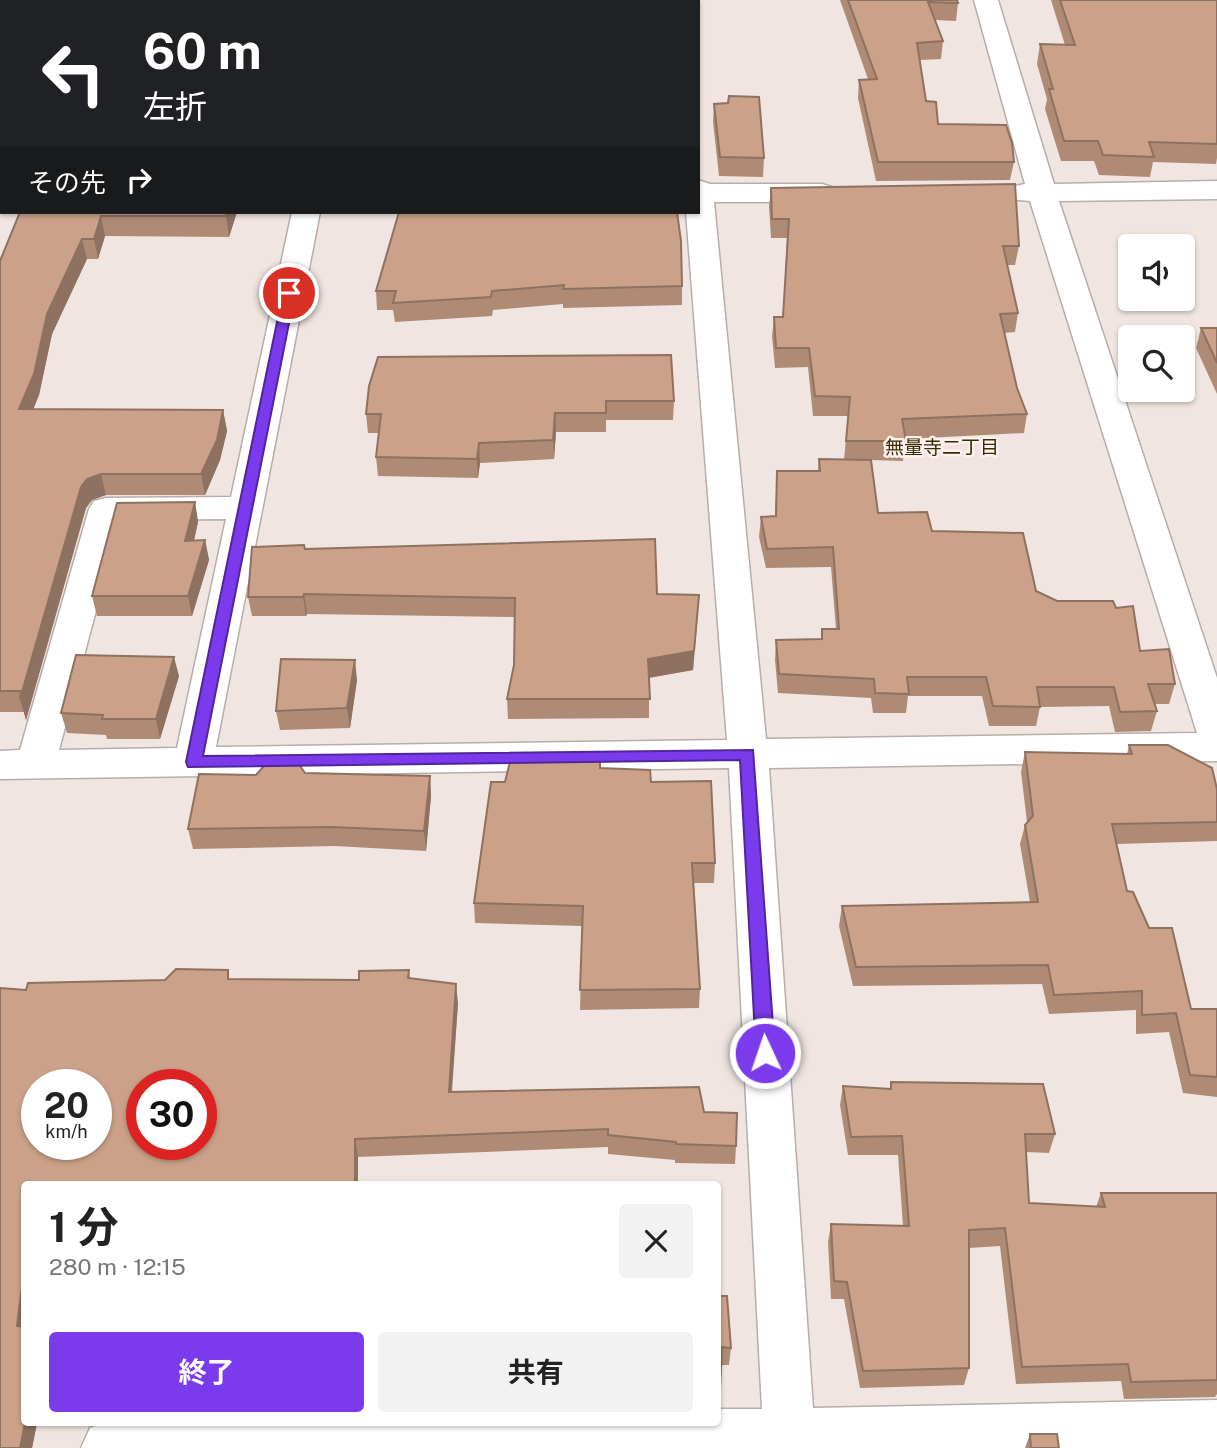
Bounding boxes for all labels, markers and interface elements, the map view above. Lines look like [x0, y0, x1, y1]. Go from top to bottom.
text: 60 m [143, 22, 262, 80]
icon: left [28, 28, 119, 119]
text: 左折 [143, 88, 207, 125]
icon: right [120, 161, 158, 199]
text: その先 [28, 167, 106, 198]
map controls [1118, 234, 1195, 402]
button: sound [1118, 234, 1195, 311]
pin [259, 263, 319, 323]
icon: arrive [270, 274, 308, 312]
button: search [1118, 325, 1195, 402]
district label: 無量寺二丁目 [885, 436, 999, 458]
position arrow [728, 1016, 802, 1090]
speed limit sign: 30 [126, 1069, 217, 1160]
text: 20 [44, 1085, 89, 1126]
text: km/h [45, 1121, 88, 1142]
text: 1 分 [49, 1202, 118, 1251]
button: close [619, 1204, 693, 1278]
text: 280 m · 12:15 [49, 1253, 186, 1280]
button: 終了 [49, 1332, 364, 1412]
button: 共有 [378, 1332, 693, 1412]

